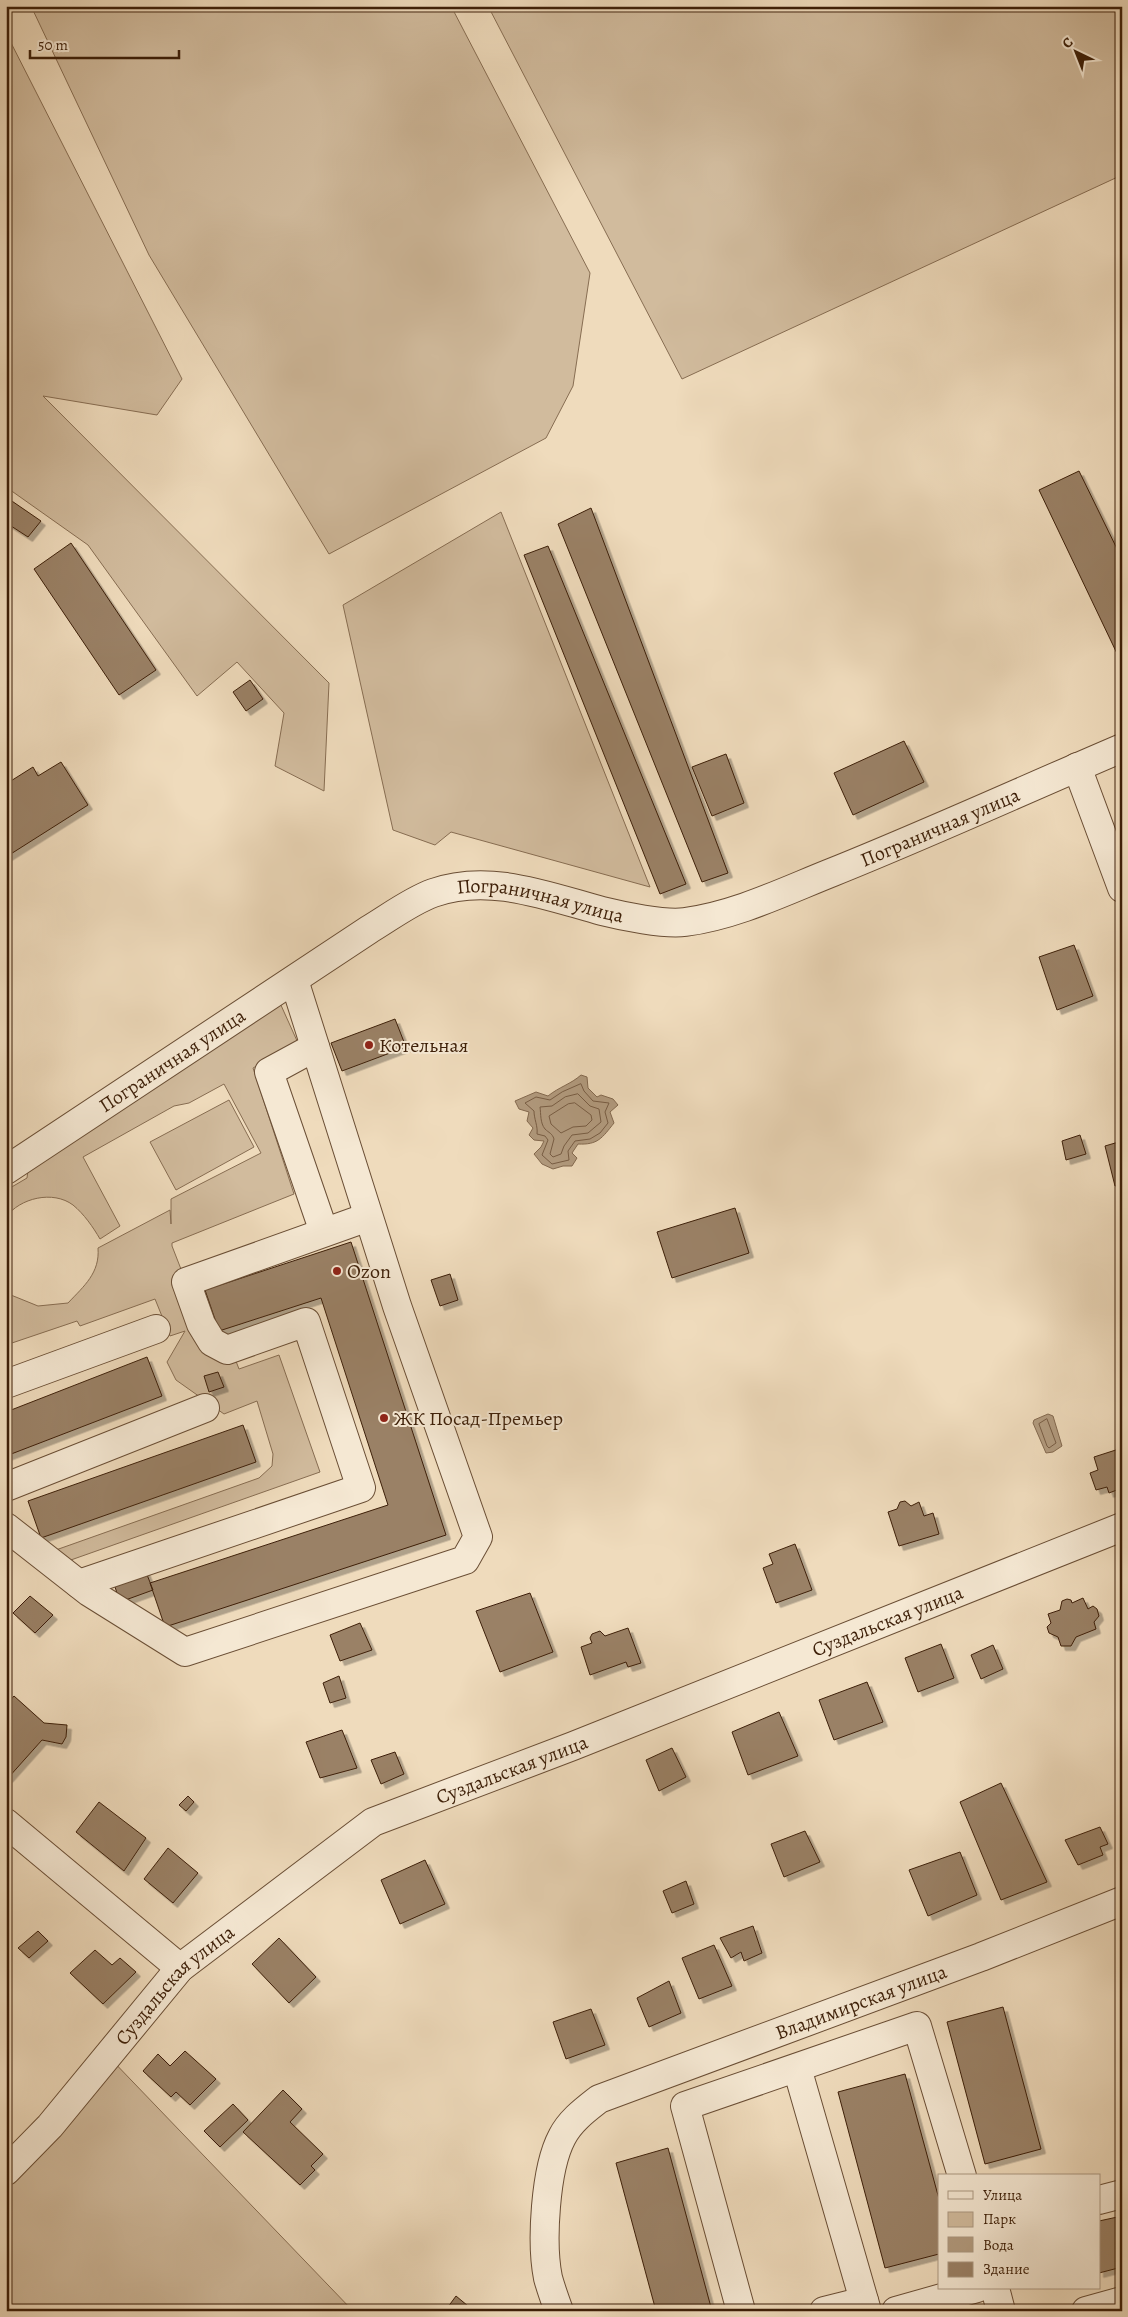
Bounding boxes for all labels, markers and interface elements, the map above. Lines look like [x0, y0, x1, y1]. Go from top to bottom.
scale bar [30, 28, 179, 60]
north arrow [1050, 28, 1100, 78]
text: С [1058, 33, 1077, 53]
text: 50 m [38, 35, 68, 55]
street label: Пограничная улица [856, 780, 1024, 873]
street label: Пограничная улица [455, 872, 627, 929]
street label: Пограничная улица [93, 1001, 251, 1118]
place label: Котельная [379, 1032, 468, 1059]
marker: Котельная [363, 1039, 375, 1051]
place label: Ozon [347, 1258, 391, 1285]
marker: Ozon [331, 1265, 343, 1277]
place label: ЖК Посад-Премьер [394, 1405, 563, 1432]
marker: ЖК Посад-Премьер [378, 1412, 390, 1424]
street label: Суздальская улица [808, 1578, 968, 1663]
street label: Суздальская улица [432, 1728, 592, 1810]
street label: Суздальская улица [109, 1918, 240, 2051]
street label: Владимирская улица [771, 1957, 951, 2046]
legend [938, 2174, 1100, 2290]
text: Улица [983, 2185, 1022, 2205]
text: Парк [983, 2209, 1016, 2229]
text: Вода [983, 2235, 1014, 2255]
text: Здание [983, 2259, 1030, 2279]

